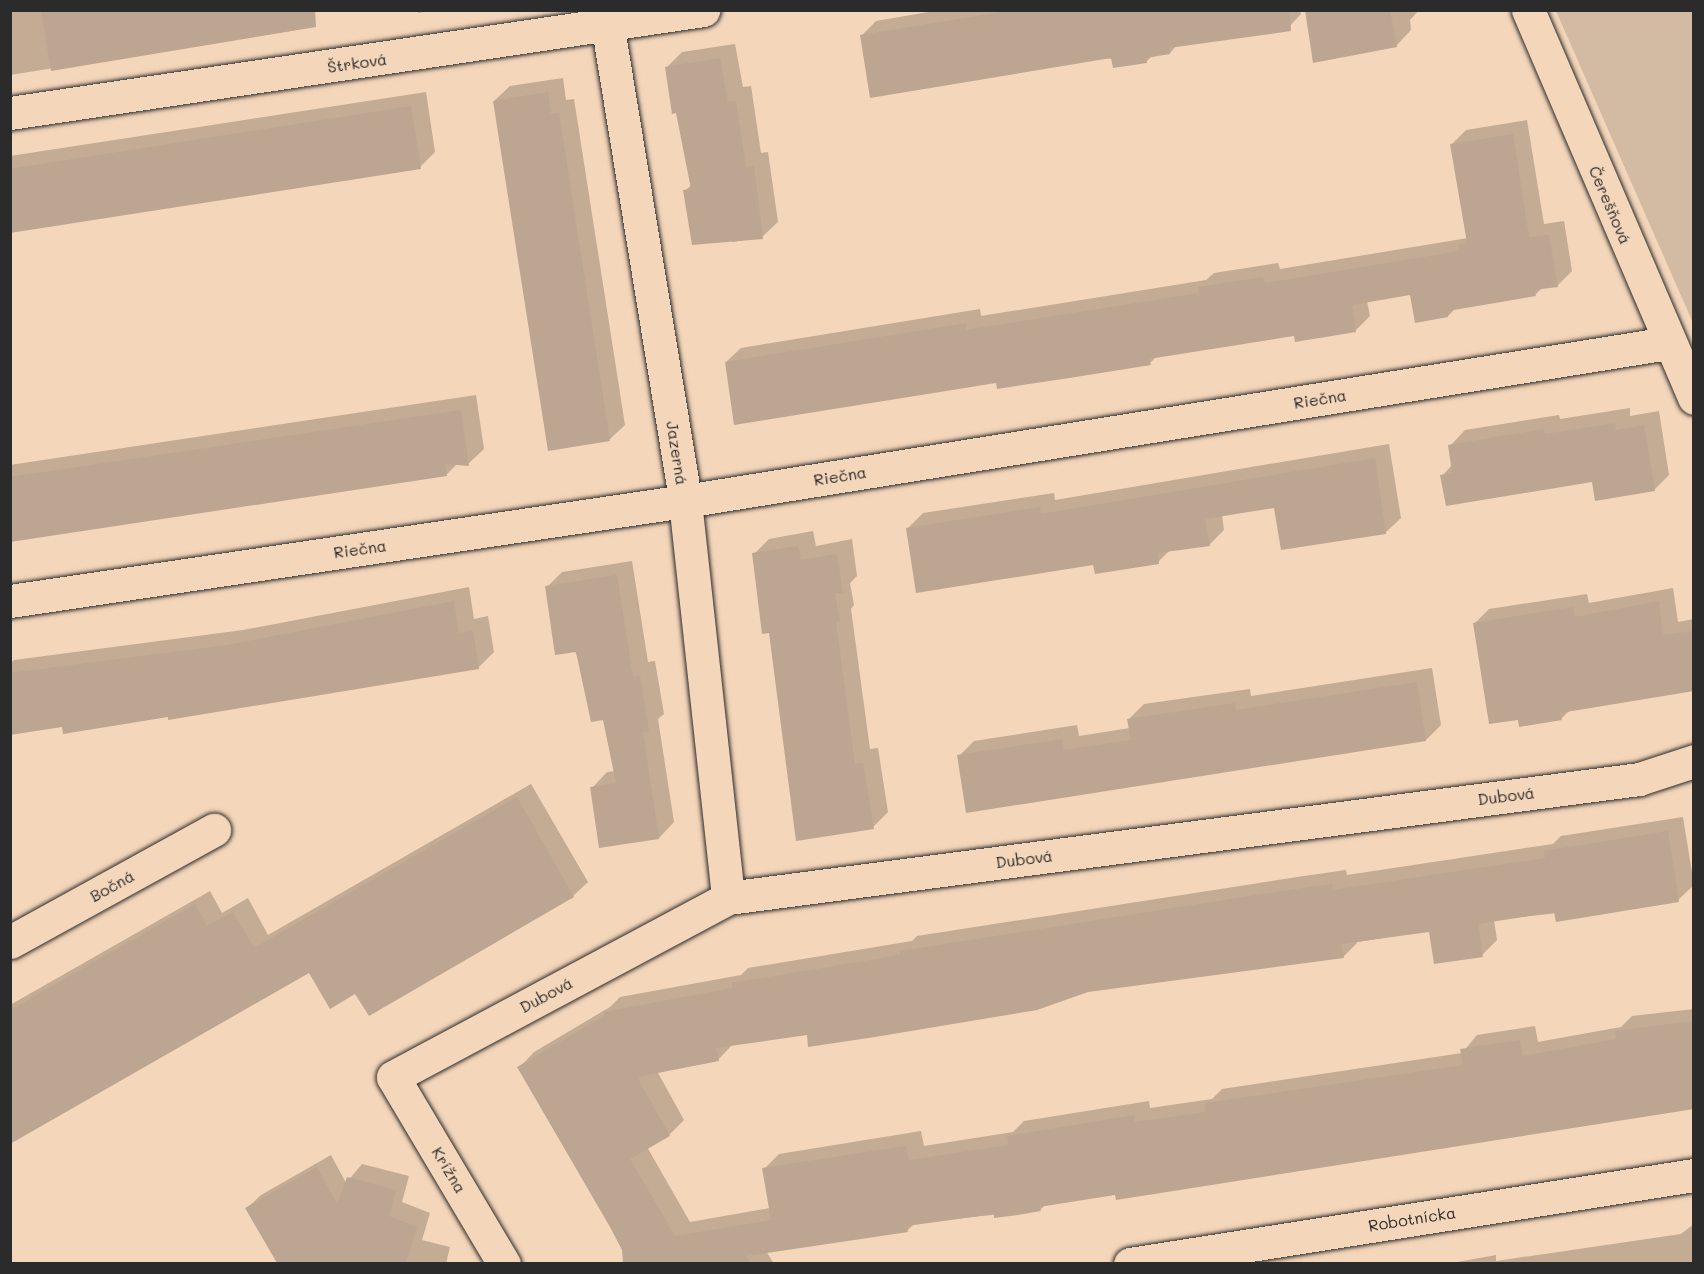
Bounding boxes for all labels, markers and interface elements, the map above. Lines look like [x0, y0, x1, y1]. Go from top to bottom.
street label: Štrková [326, 49, 388, 77]
street label: Čerešňová [1585, 163, 1635, 247]
street label: Riečna [1292, 385, 1348, 413]
street label: Jazerná [662, 420, 692, 486]
street label: Riečna [812, 462, 868, 490]
street label: Riečna [332, 536, 388, 562]
street label: Dubová [1476, 783, 1536, 809]
street label: Dubová [994, 846, 1054, 872]
street label: Bočná [87, 866, 137, 906]
street label: Dubová [516, 973, 576, 1017]
street label: Krížna [428, 1143, 470, 1197]
street label: Robotnícka [1367, 1203, 1457, 1235]

